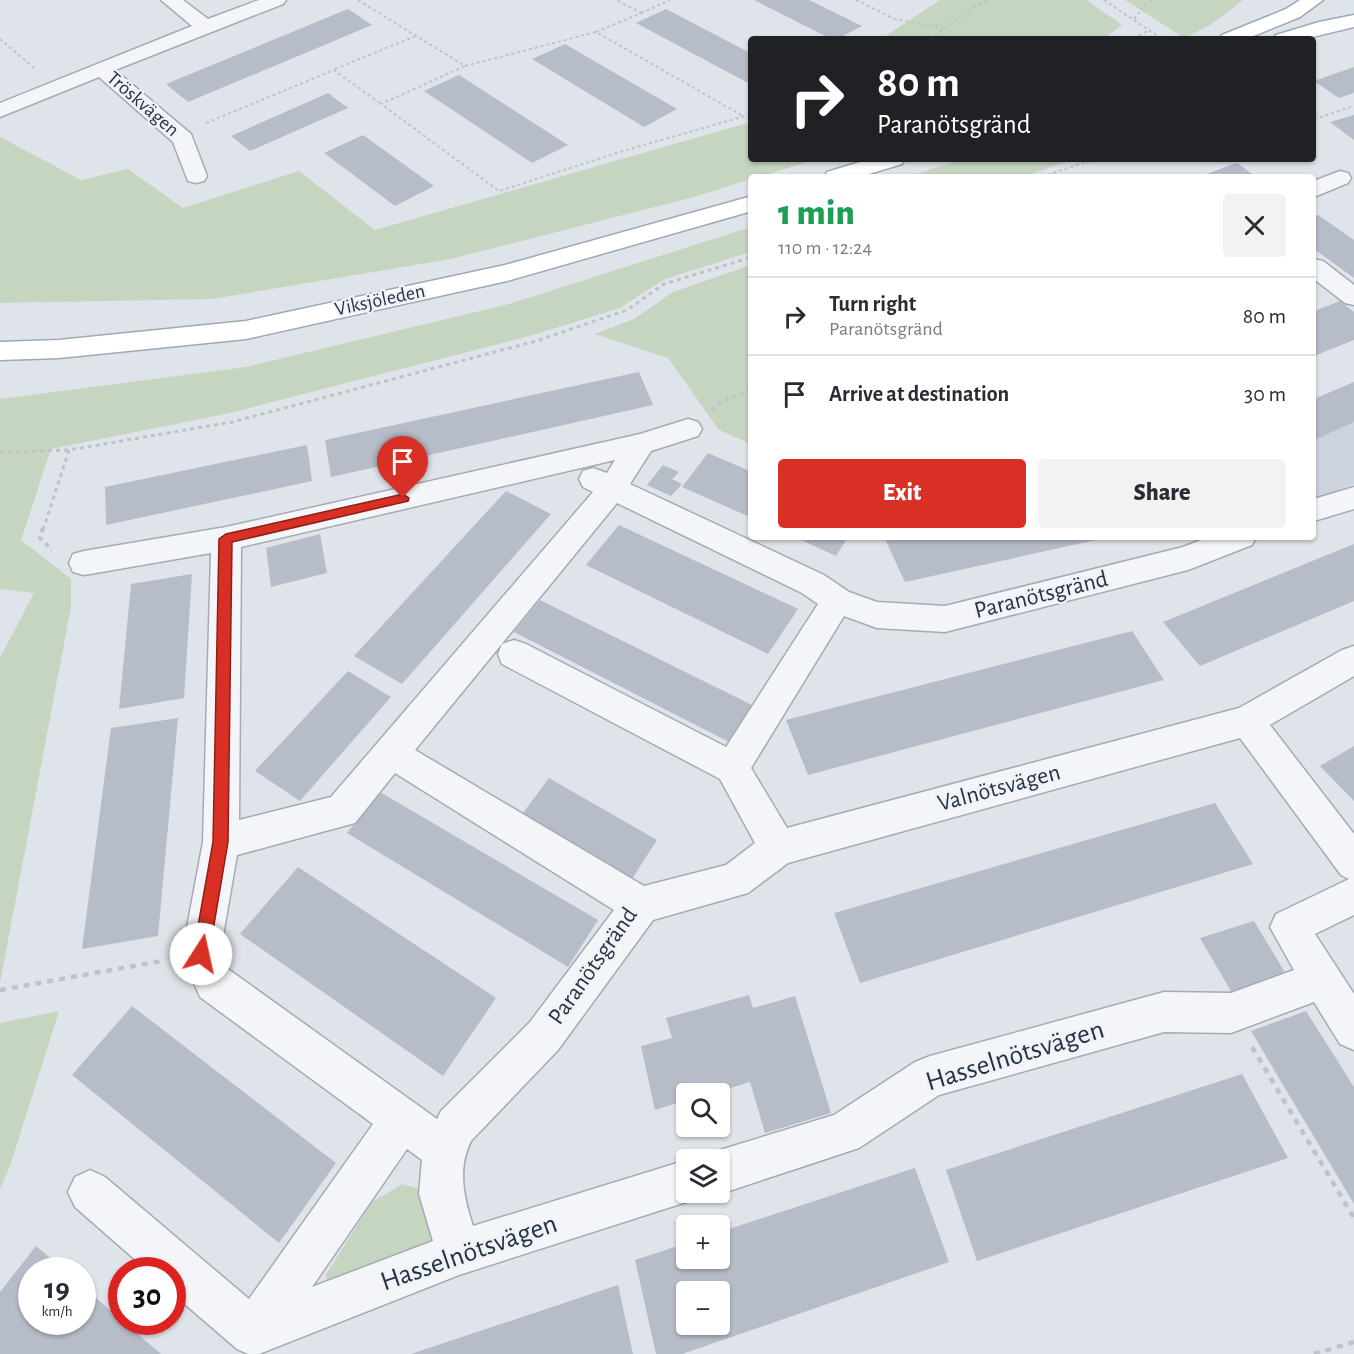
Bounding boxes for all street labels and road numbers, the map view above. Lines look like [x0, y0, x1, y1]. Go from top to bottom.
street label: Tröskvägen [103, 68, 183, 140]
street label: Viksjöleden [333, 281, 427, 319]
street label: Paranötsgränd [972, 567, 1110, 623]
street label: Valnötsvägen [935, 760, 1063, 816]
street label: Paranötsgränd [544, 903, 642, 1029]
street label: Hasselnötsvägen [923, 1016, 1107, 1096]
street label: Hasselnötsvägen [377, 1210, 561, 1296]

